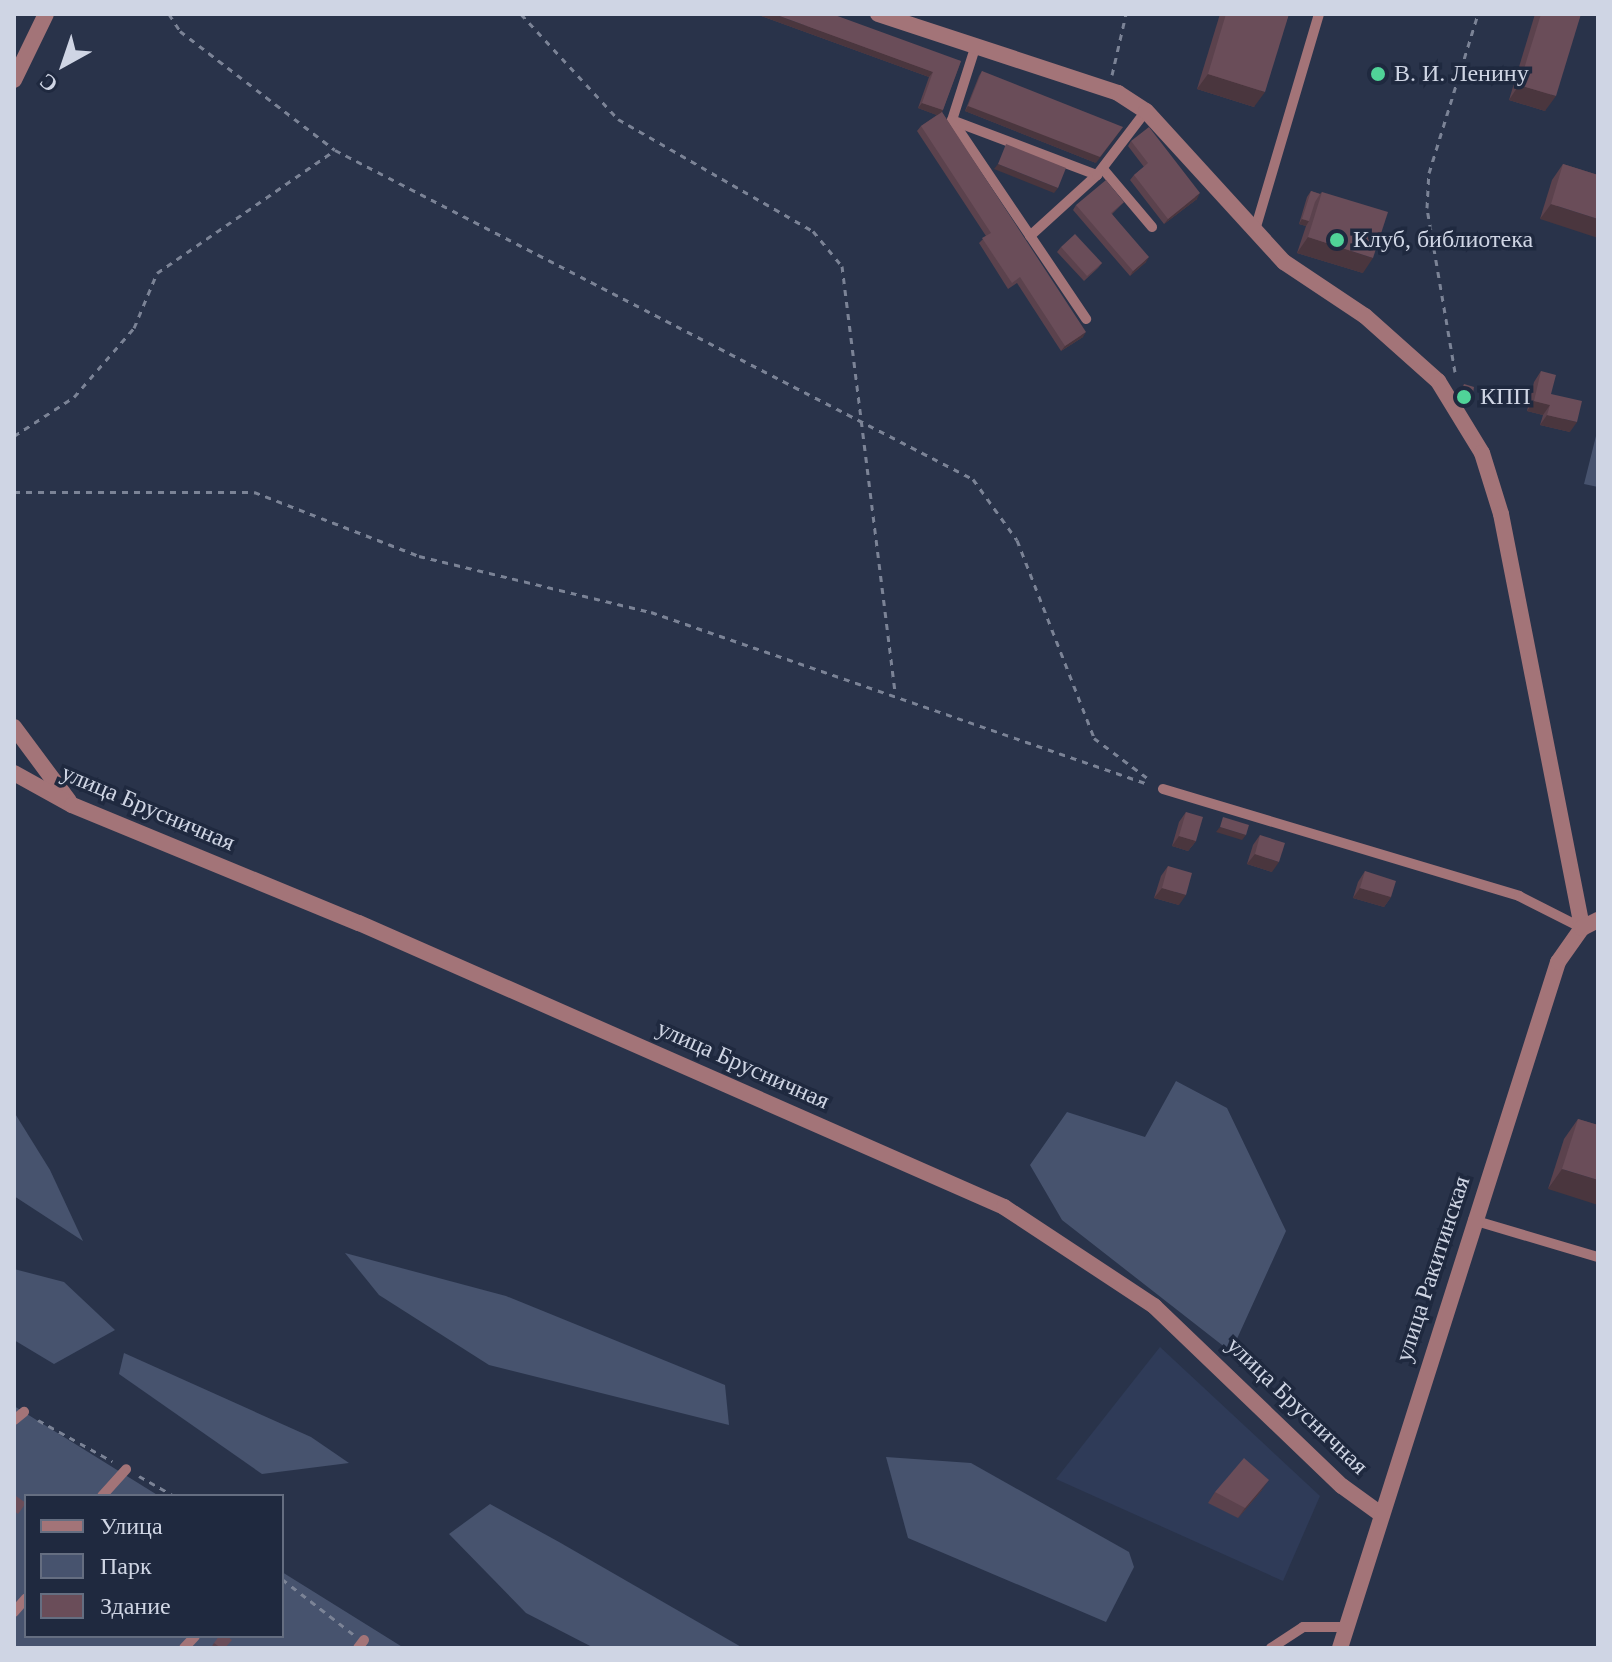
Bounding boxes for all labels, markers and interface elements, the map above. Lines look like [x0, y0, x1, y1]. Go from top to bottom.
north arrow [24, 24, 104, 104]
place label: В. И. Ленину [1394, 60, 1529, 88]
marker: В. И. Ленину [1369, 65, 1387, 83]
text: С [34, 68, 62, 97]
place label: Клуб, библиотека [1353, 226, 1533, 254]
marker: Клуб, библиотека [1328, 231, 1346, 249]
place label: КПП [1480, 383, 1531, 411]
marker: КПП [1455, 388, 1473, 406]
street label: улица Брусничная [57, 758, 239, 858]
street label: улица Брусничная [652, 1014, 834, 1116]
street label: улица Ракитинская [1389, 1172, 1477, 1366]
street label: улица Брусничная [1220, 1331, 1374, 1481]
legend [24, 1494, 284, 1638]
text: Улица [100, 1513, 163, 1539]
text: Парк [100, 1553, 152, 1579]
text: Здание [100, 1593, 171, 1619]

